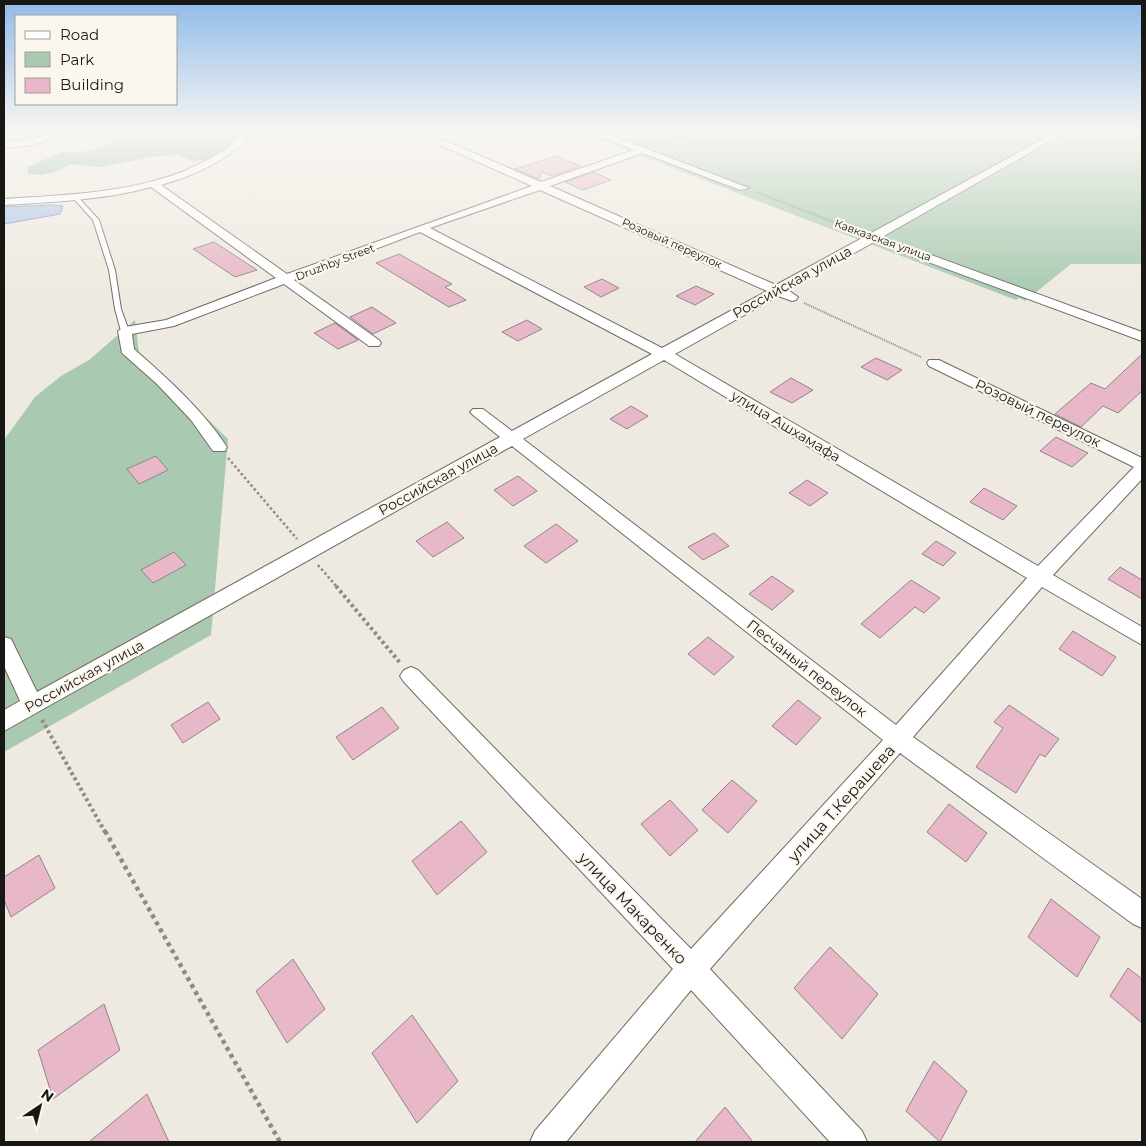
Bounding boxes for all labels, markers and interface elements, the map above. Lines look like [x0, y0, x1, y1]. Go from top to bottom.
legend [15, 15, 178, 105]
text: Road [60, 25, 99, 44]
text: Park [60, 50, 94, 69]
text: Building [60, 75, 124, 94]
street label: Розовый переулок [620, 215, 725, 272]
street label: Кавказcкая улица [833, 216, 933, 264]
street label: Druzhby Street [294, 240, 377, 283]
street label: Российская улица [729, 242, 855, 322]
street label: Розовый переулок [972, 375, 1104, 451]
street label: улица Ашхамафа [727, 386, 844, 466]
street label: Российская улица [375, 439, 501, 519]
street label: Песчаный переулок [743, 615, 871, 721]
street label: Российская улица [21, 636, 147, 716]
street label: улица Т.Керашева [783, 741, 899, 867]
street label: улица Макаренко [574, 848, 691, 968]
north arrow [15, 1081, 65, 1131]
text: N [38, 1085, 57, 1106]

